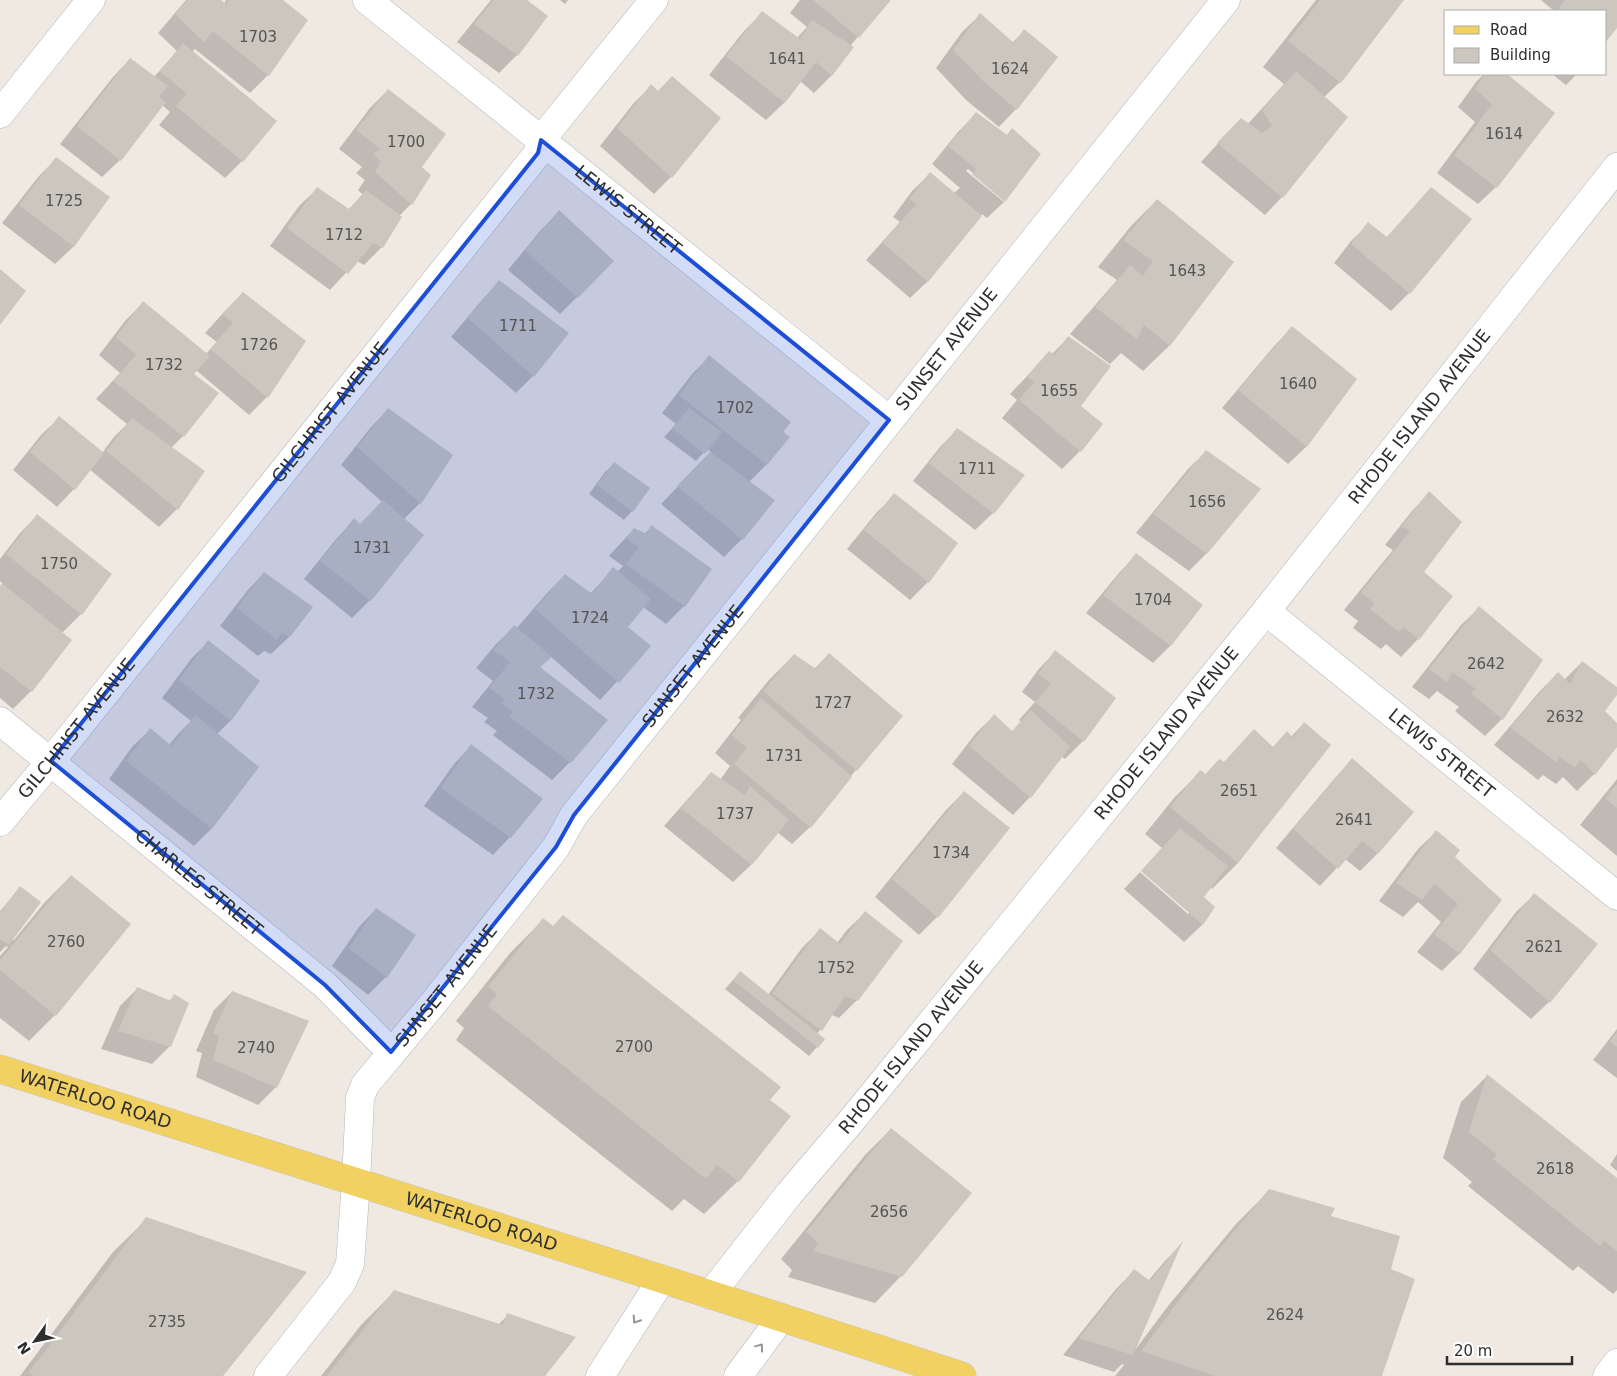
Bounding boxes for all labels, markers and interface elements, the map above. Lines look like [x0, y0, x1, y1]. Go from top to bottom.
legend [1444, 10, 1607, 75]
text: Road [1490, 21, 1528, 39]
house number: 1703 [239, 28, 277, 46]
text: Building [1490, 46, 1551, 64]
house number: 1641 [768, 50, 806, 68]
house number: 1624 [991, 60, 1029, 78]
house number: 1614 [1485, 125, 1523, 143]
house number: 1700 [387, 133, 425, 151]
street label: LEWIS STREET [571, 161, 686, 259]
house number: 1725 [45, 192, 83, 210]
house number: 1712 [325, 226, 363, 244]
house number: 1643 [1168, 262, 1206, 280]
street label: SUNSET AVENUE [891, 284, 1001, 414]
house number: 1711 [499, 317, 537, 335]
street label: RHODE ISLAND AVENUE [1344, 325, 1495, 508]
house number: 1726 [240, 336, 278, 354]
street label: GILCHRIST AVENUE [267, 338, 392, 487]
house number: 1732 [145, 356, 183, 374]
house number: 1640 [1279, 375, 1317, 393]
house number: 1655 [1040, 382, 1078, 400]
house number: 1702 [716, 399, 754, 417]
house number: 1711 [958, 460, 996, 478]
house number: 1656 [1188, 493, 1226, 511]
house number: 1731 [353, 539, 391, 557]
house number: 1750 [40, 555, 78, 573]
house number: 1704 [1134, 591, 1172, 609]
street label: SUNSET AVENUE [637, 601, 748, 731]
house number: 1724 [571, 609, 609, 627]
street label: RHODE ISLAND AVENUE [1090, 642, 1243, 824]
street label: GILCHRIST AVENUE [13, 654, 139, 802]
house number: 2642 [1467, 655, 1505, 673]
house number: 1732 [517, 685, 555, 703]
house number: 1727 [814, 694, 852, 712]
street label: LEWIS STREET [1385, 704, 1500, 803]
house number: 2632 [1546, 708, 1584, 726]
house number: 1731 [765, 747, 803, 765]
house number: 2651 [1220, 782, 1258, 800]
house number: 1737 [716, 805, 754, 823]
house number: 2641 [1335, 811, 1373, 829]
street label: CHARLES STREET [131, 824, 268, 941]
house number: 1734 [932, 844, 970, 862]
street label: SUNSET AVENUE [391, 920, 501, 1051]
house number: 2760 [47, 933, 85, 951]
house number: 2621 [1525, 938, 1563, 956]
street label: RHODE ISLAND AVENUE [834, 956, 987, 1138]
house number: 1752 [817, 959, 855, 977]
house number: 2700 [615, 1038, 653, 1056]
house number: 2740 [237, 1039, 275, 1057]
street label: WATERLOO ROAD [17, 1065, 174, 1133]
house number: 2618 [1536, 1160, 1574, 1178]
street label: WATERLOO ROAD [403, 1187, 560, 1255]
house number: 2656 [870, 1203, 908, 1221]
house number: 2624 [1266, 1306, 1304, 1324]
house number: 2735 [148, 1313, 186, 1331]
one-way arrow [633, 1314, 642, 1324]
north arrow [10, 1316, 60, 1366]
scale bar [1447, 1334, 1572, 1366]
text: N [14, 1339, 34, 1357]
text: 20 m [1454, 1342, 1492, 1360]
one-way arrow [754, 1344, 762, 1353]

